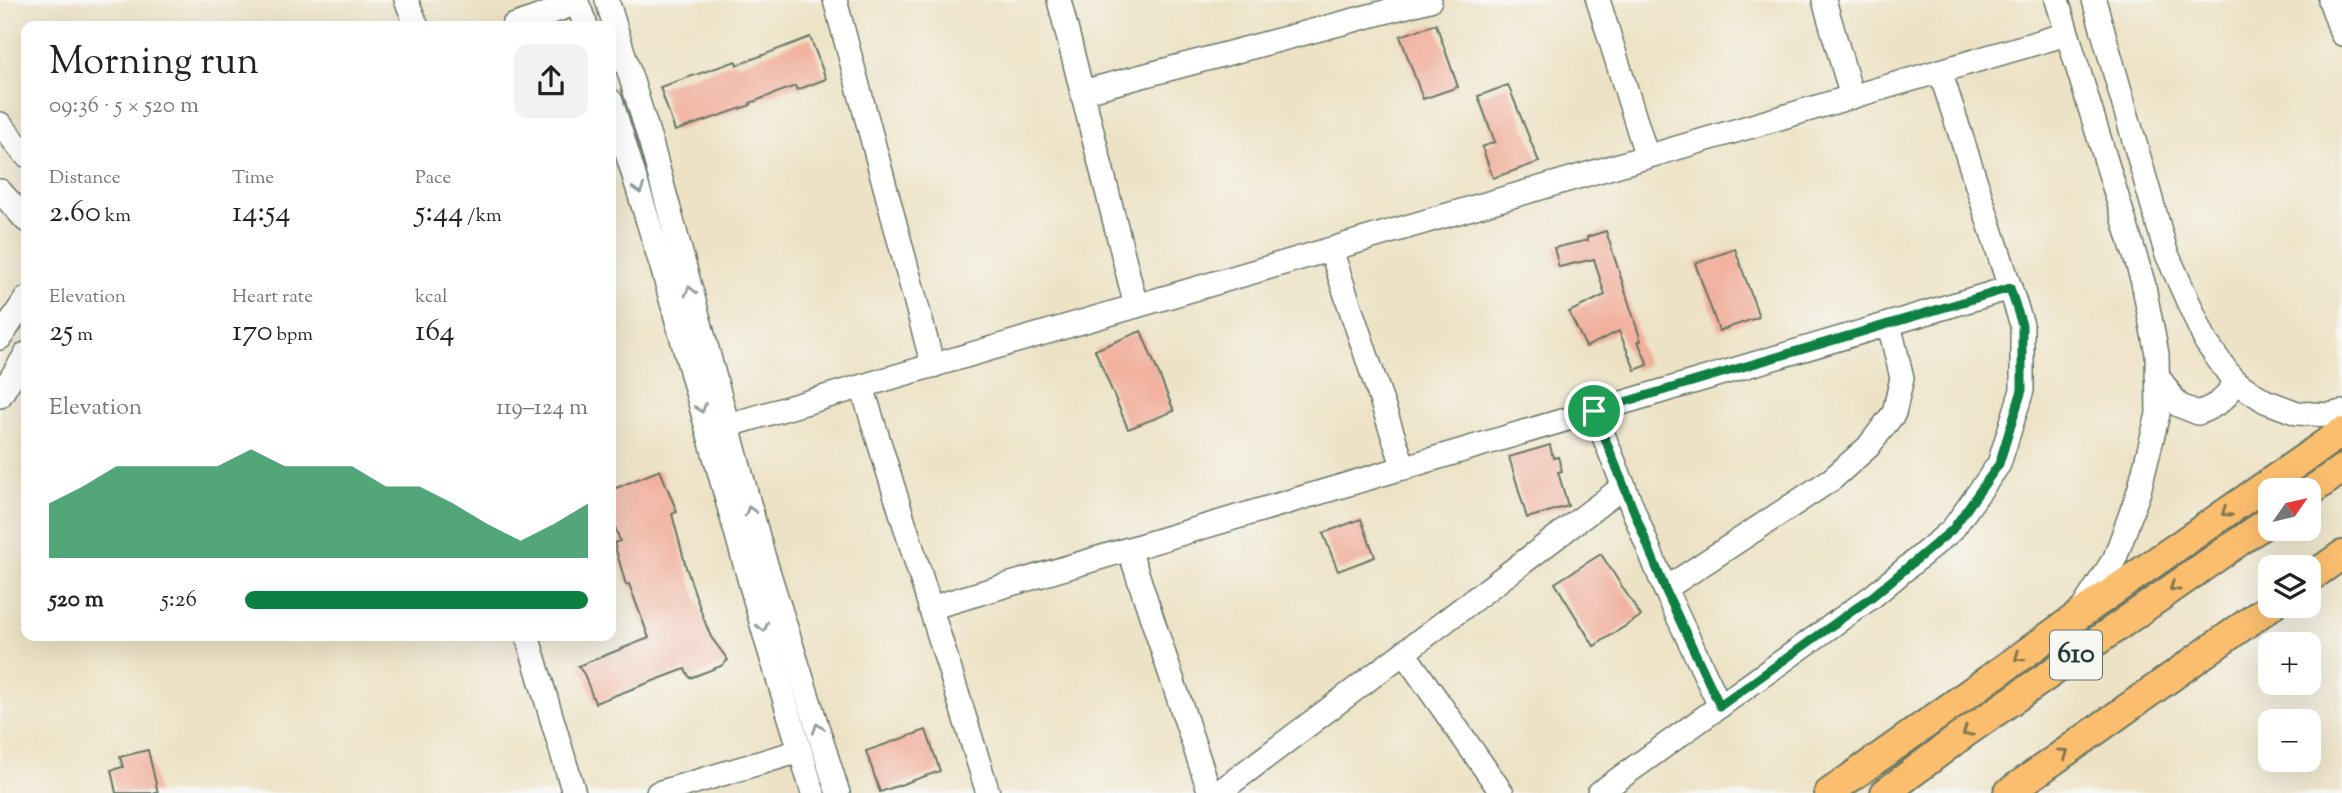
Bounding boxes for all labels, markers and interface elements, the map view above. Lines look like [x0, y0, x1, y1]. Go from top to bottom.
text: Morning run [49, 37, 259, 91]
button: share [514, 44, 588, 118]
text: 09:36 · 5 × 520 m [49, 90, 199, 123]
text: Distance [49, 165, 121, 192]
text: Time [232, 165, 274, 192]
text: Pace [415, 165, 451, 192]
one-way arrow [630, 183, 645, 195]
text: 2.60 [49, 192, 101, 235]
text: 14:54 [232, 192, 291, 235]
text: 5:44 [415, 192, 463, 235]
text: km [101, 203, 131, 230]
text: /km [463, 203, 502, 230]
text: Elevation [49, 284, 126, 311]
text: Heart rate [232, 284, 313, 311]
text: kcal [415, 284, 448, 311]
one-way arrow [684, 285, 698, 297]
text: 25 [49, 311, 73, 354]
text: 170 [232, 311, 273, 354]
text: 164 [415, 311, 455, 354]
text: m [73, 322, 93, 349]
text: bpm [273, 322, 313, 349]
pin [1564, 381, 1624, 441]
text: Elevation [49, 392, 142, 425]
text: 119–124 m [496, 392, 588, 425]
icon: arrive [1575, 392, 1613, 430]
one-way arrow [693, 402, 708, 414]
north arrow [2258, 478, 2320, 541]
map controls [2258, 478, 2321, 772]
one-way arrow [2221, 504, 2234, 516]
one-way arrow [744, 505, 759, 517]
button: layers [2258, 555, 2321, 618]
one-way arrow [2169, 579, 2182, 591]
text: 520 m [49, 584, 104, 617]
text: 5:26 [161, 584, 197, 617]
one-way arrow [754, 621, 769, 633]
road number: 610 [2050, 630, 2102, 680]
button: + [2258, 632, 2321, 695]
one-way arrow [2014, 649, 2027, 661]
button: − [2258, 709, 2321, 772]
one-way arrow [812, 722, 826, 735]
one-way arrow [1962, 724, 1975, 736]
one-way arrow [2056, 749, 2069, 762]

